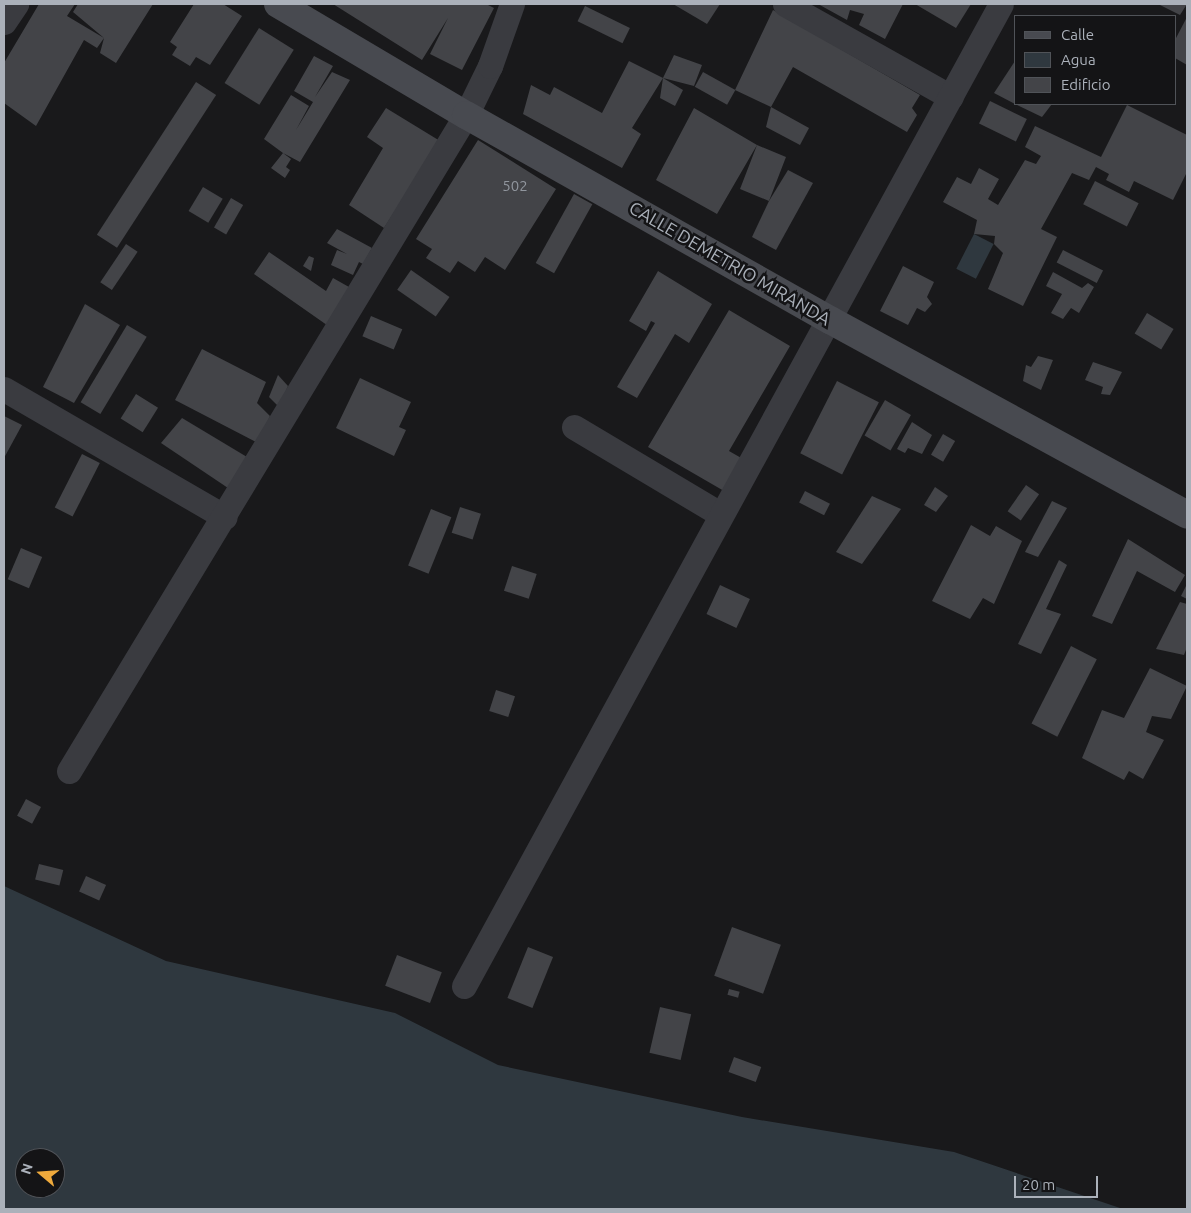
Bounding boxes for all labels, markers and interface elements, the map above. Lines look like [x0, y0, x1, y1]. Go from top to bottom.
legend [1014, 15, 1176, 105]
text: Calle [1061, 26, 1094, 43]
text: Agua [1061, 51, 1096, 68]
text: Edificio [1061, 76, 1110, 93]
house number: 502 [502, 177, 528, 195]
street label: CALLE DEMETRIO MIRANDA [625, 196, 835, 330]
north arrow [15, 1148, 65, 1198]
text: N [17, 1161, 36, 1176]
scale bar [1016, 1166, 1100, 1198]
text: 20 m [1022, 1176, 1055, 1193]

